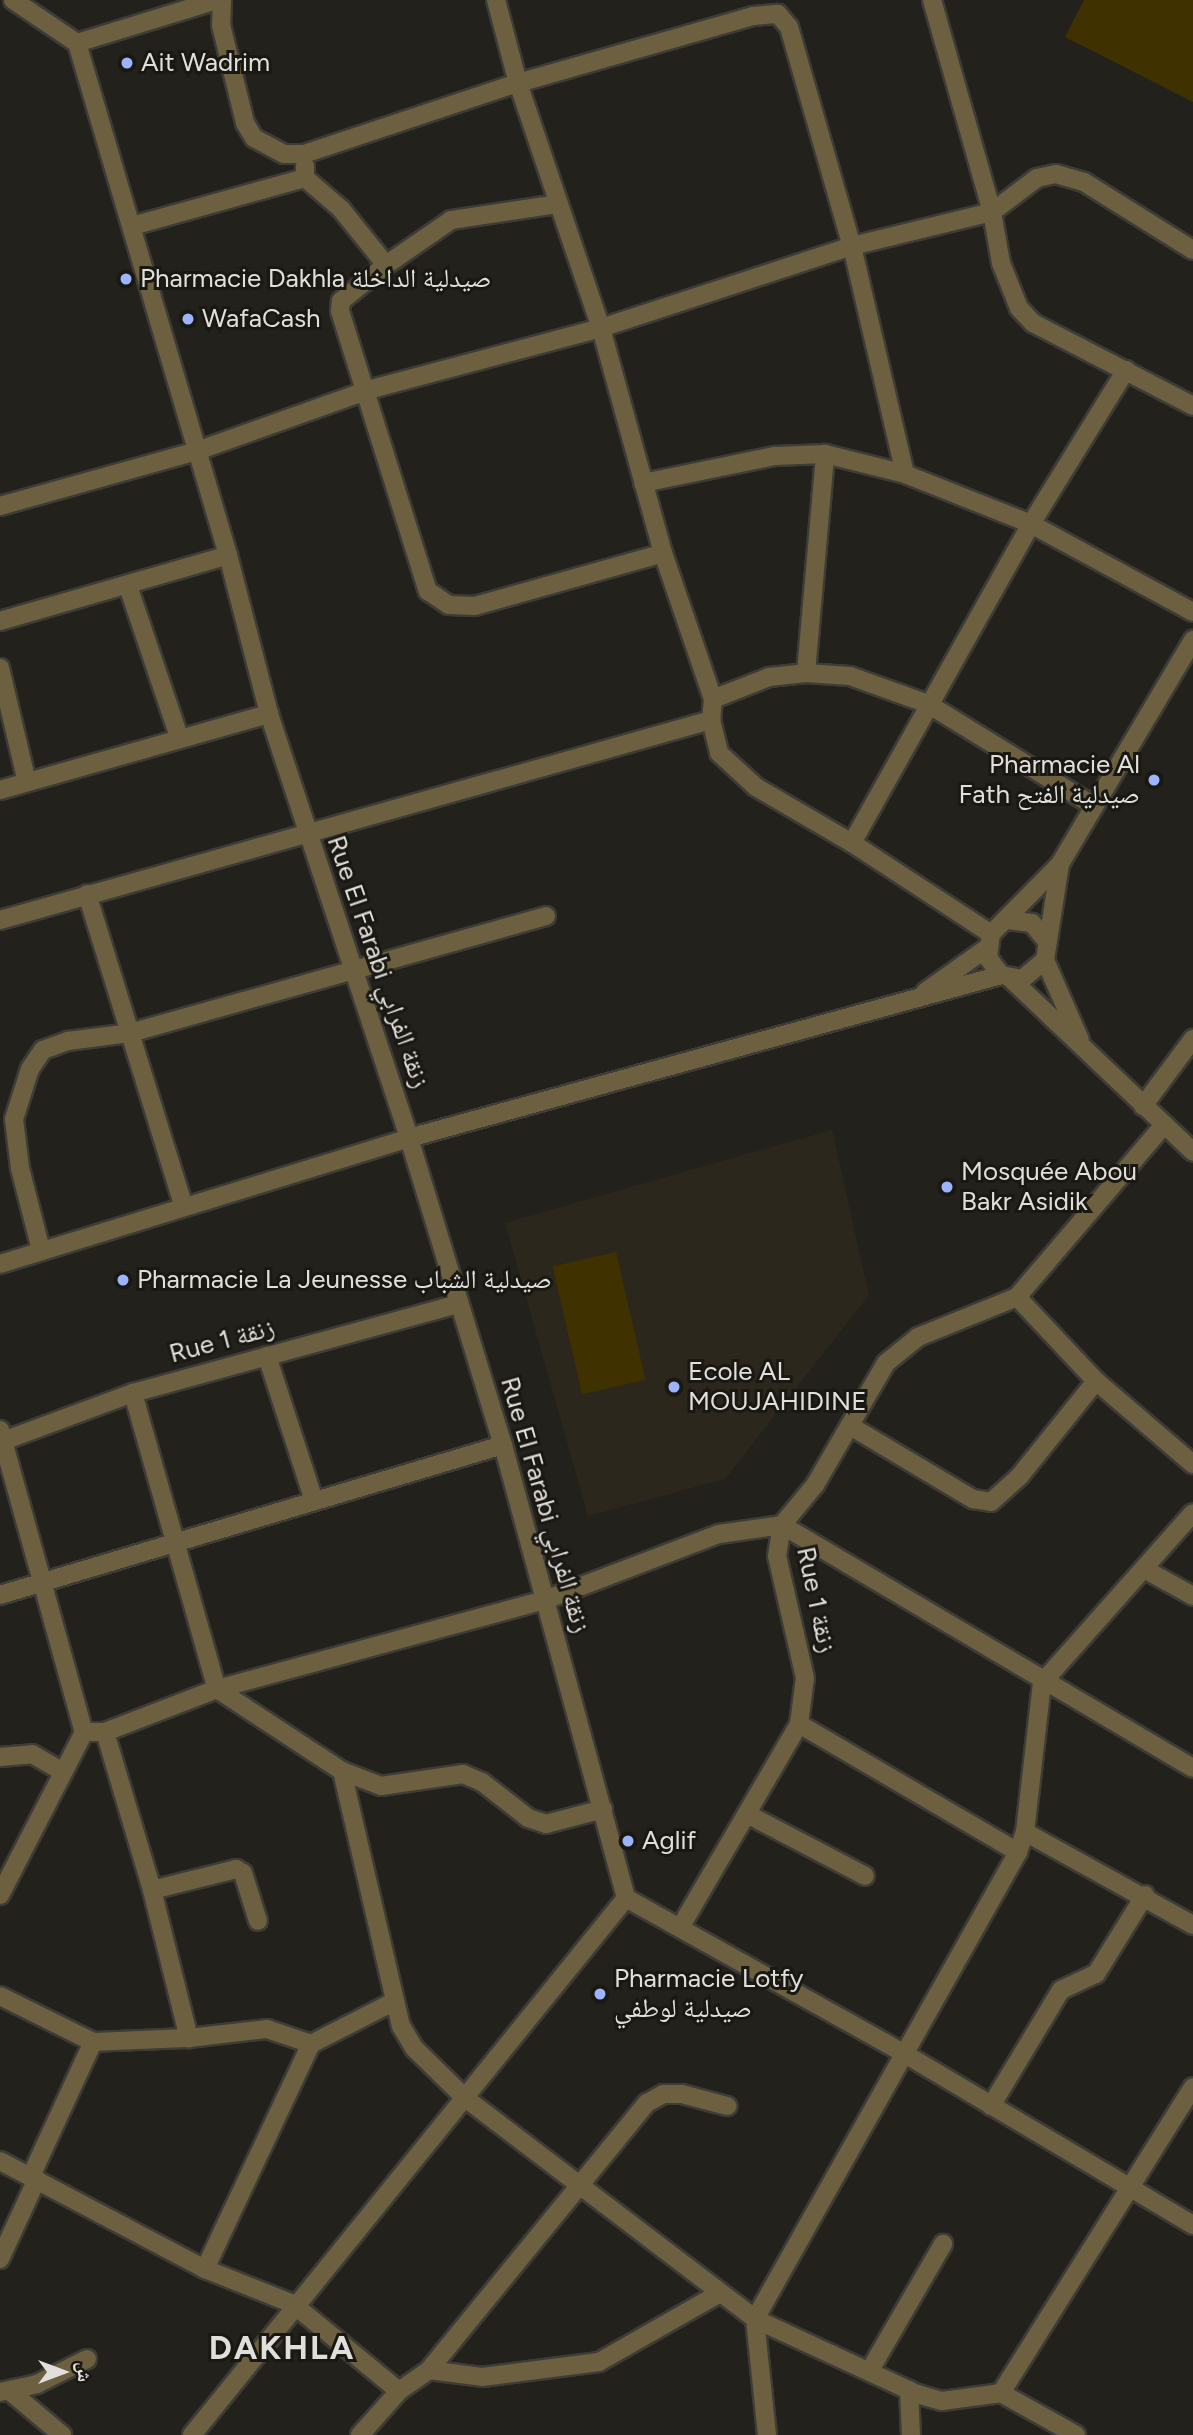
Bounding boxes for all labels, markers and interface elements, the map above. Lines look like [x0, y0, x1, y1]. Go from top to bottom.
place label: Ait Wadrim [141, 47, 270, 79]
marker: Ait Wadrim [119, 55, 135, 71]
place label: Pharmacie Dakhla صيدلية الداخلة [140, 263, 491, 295]
marker: Pharmacie Dakhla صيدلية الداخلة [118, 271, 134, 287]
place label: WafaCash [202, 303, 321, 335]
marker: WafaCash [180, 311, 196, 327]
place label: Pharmacie Al Fath صيدلية الفتح [958, 749, 1140, 810]
marker: Pharmacie Al Fath صيدلية الفتح [1146, 772, 1162, 788]
street label: Rue El Farabi زنقة الفرابي [320, 832, 436, 1092]
place label: Mosquée Abou Bakr Asidik [961, 1156, 1137, 1218]
marker: Mosquée Abou Bakr Asidik [939, 1179, 955, 1195]
place label: Pharmacie La Jeunesse صيدلية الشباب [137, 1264, 552, 1296]
marker: Pharmacie La Jeunesse صيدلية الشباب [115, 1272, 131, 1288]
street label: Rue 1 زنقة [166, 1312, 278, 1370]
place label: Ecole AL MOUJAHIDINE [688, 1356, 867, 1418]
street label: Rue El Farabi زنقة الفرابي [494, 1373, 596, 1637]
marker: Ecole AL MOUJAHIDINE [666, 1379, 682, 1395]
street label: Rue 1 زنقة [790, 1544, 842, 1656]
place label: Aglif [642, 1825, 696, 1857]
marker: Aglif [620, 1833, 636, 1849]
place label: Pharmacie Lotfy صيدلية لوطفي [614, 1963, 803, 2024]
marker: Pharmacie Lotfy صيدلية لوطفي [592, 1986, 608, 2002]
district label: DAKHLA [209, 2328, 355, 2368]
north arrow [28, 2337, 98, 2407]
text: ش [73, 2362, 96, 2382]

